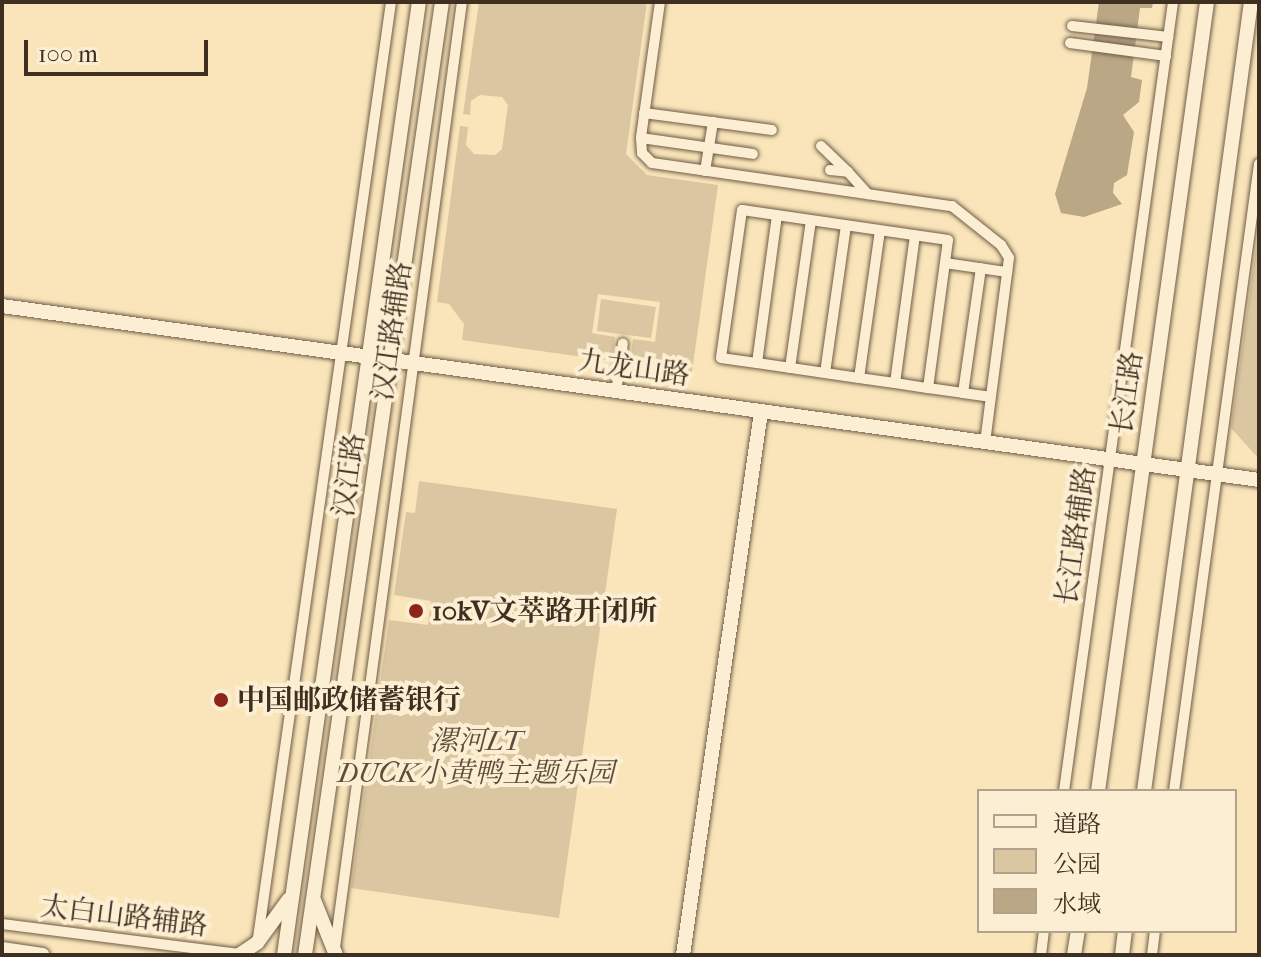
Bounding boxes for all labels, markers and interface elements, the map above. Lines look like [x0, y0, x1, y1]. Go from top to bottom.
scale bar [28, 24, 212, 74]
text: 100 m [38, 40, 98, 68]
street label: 汉江路辅路 [366, 259, 418, 403]
street label: 九龙山路 [576, 344, 692, 392]
street label: 长江路 [1105, 349, 1149, 437]
street label: 汉江路 [327, 431, 371, 519]
street label: 长江路辅路 [1050, 464, 1102, 608]
place label: 10kV文萃路开闭所 [432, 594, 657, 628]
marker: 10kV文萃路开闭所 [407, 602, 425, 620]
place label: 中国邮政储蓄银行 [237, 683, 461, 717]
marker: 中国邮政储蓄银行 [212, 691, 230, 709]
park label: 漯河LT DUCK小黄鸭主题乐园 [338, 724, 614, 790]
legend [977, 789, 1237, 933]
text: 道路 [1053, 810, 1101, 838]
text: 公园 [1053, 850, 1101, 878]
street label: 太白山路辅路 [39, 889, 209, 943]
text: 水域 [1053, 890, 1101, 918]

